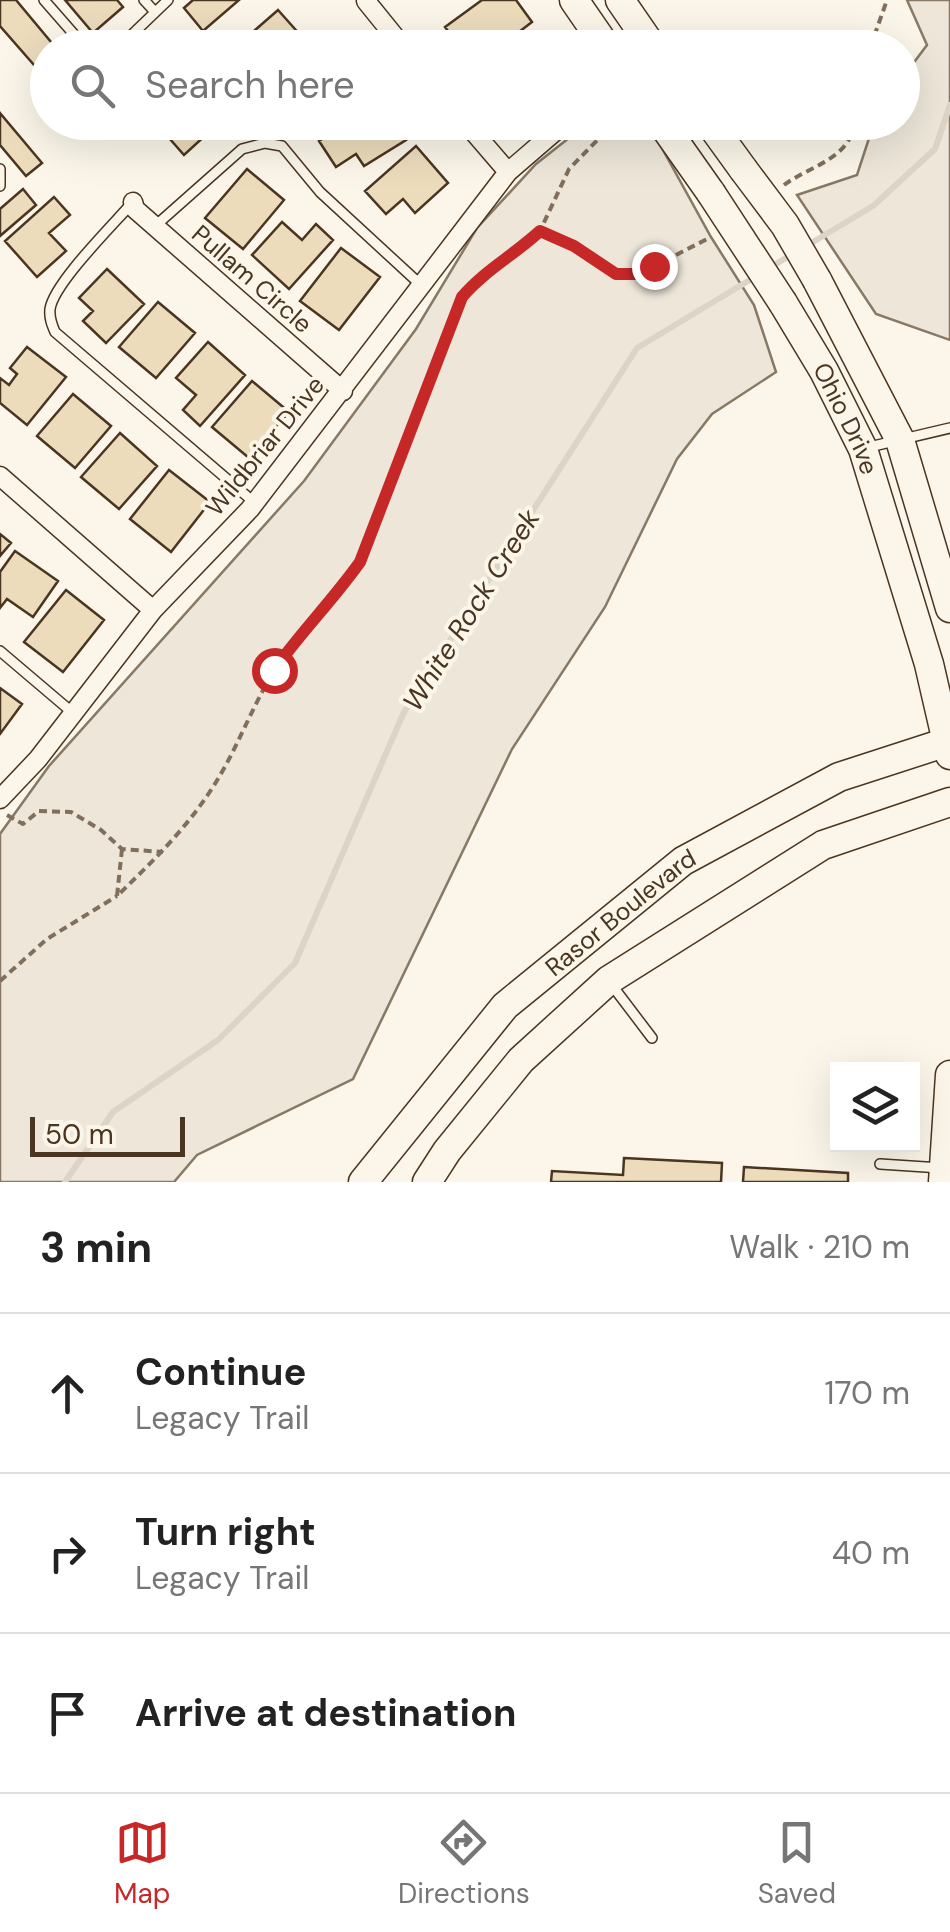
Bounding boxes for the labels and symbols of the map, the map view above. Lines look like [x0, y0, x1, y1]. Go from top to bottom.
street label: Pullam Circle [185, 218, 319, 340]
route end [632, 244, 678, 290]
street label: Ohio Drive [806, 357, 886, 478]
street label: Wildbriar Drive [198, 369, 332, 523]
water label: White Rock Creek [394, 501, 548, 718]
route start [252, 648, 298, 694]
street label: Rasor Boulevard [538, 841, 701, 983]
scale bar [30, 1112, 185, 1156]

